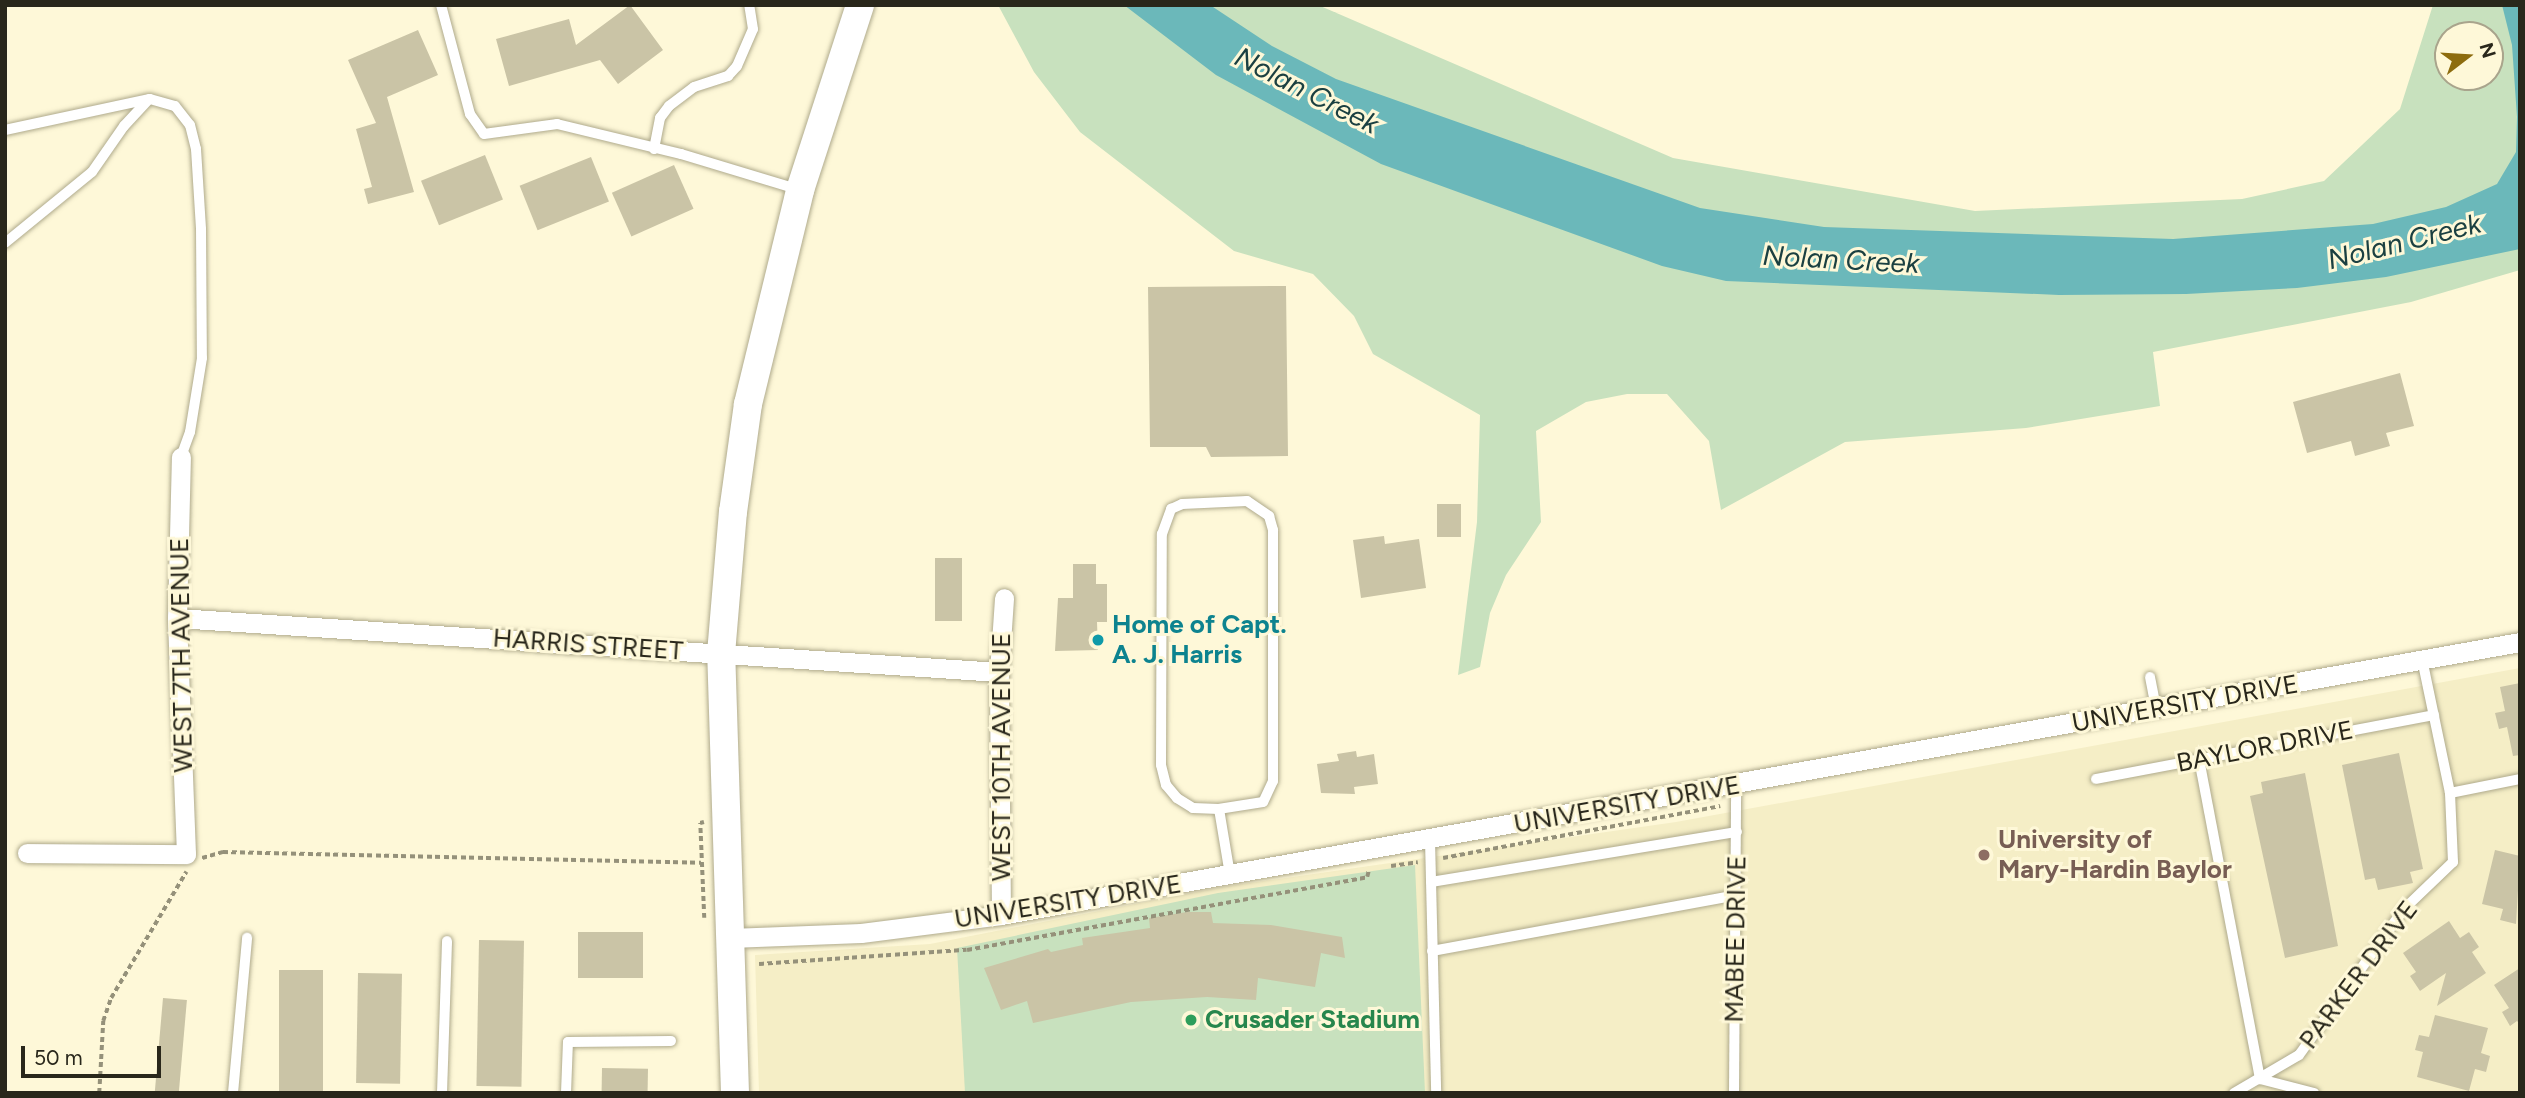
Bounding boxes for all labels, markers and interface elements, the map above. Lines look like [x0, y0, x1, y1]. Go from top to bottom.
north arrow [2434, 21, 2504, 91]
water label: Nolan Creek [1229, 39, 1385, 141]
text: N [2475, 40, 2501, 61]
water label: Nolan Creek [2324, 206, 2484, 276]
water label: Nolan Creek [1762, 238, 1920, 280]
street label: WEST 7TH AVENUE [164, 537, 200, 773]
place label: Home of Capt. A. J. Harris [1112, 609, 1287, 670]
street label: HARRIS STREET [492, 623, 684, 667]
marker: Home of Capt. A. J. Harris [1090, 632, 1106, 648]
street label: WEST 10TH AVENUE [986, 633, 1018, 881]
street label: UNIVERSITY DRIVE [2069, 669, 2301, 739]
street label: BAYLOR DRIVE [2174, 715, 2356, 779]
street label: UNIVERSITY DRIVE [1511, 770, 1743, 840]
place label: University of Mary-Hardin Baylor [1998, 824, 2232, 886]
marker: University of Mary-Hardin Baylor [1976, 847, 1992, 863]
street label: MABEE DRIVE [1719, 855, 1753, 1023]
street label: UNIVERSITY DRIVE [952, 869, 1184, 935]
street label: PARKER DRIVE [2293, 895, 2425, 1055]
place label: Crusader Stadium [1205, 1004, 1420, 1036]
marker: Crusader Stadium [1183, 1012, 1199, 1028]
scale bar [24, 1032, 164, 1076]
text: 50 m [34, 1045, 83, 1070]

